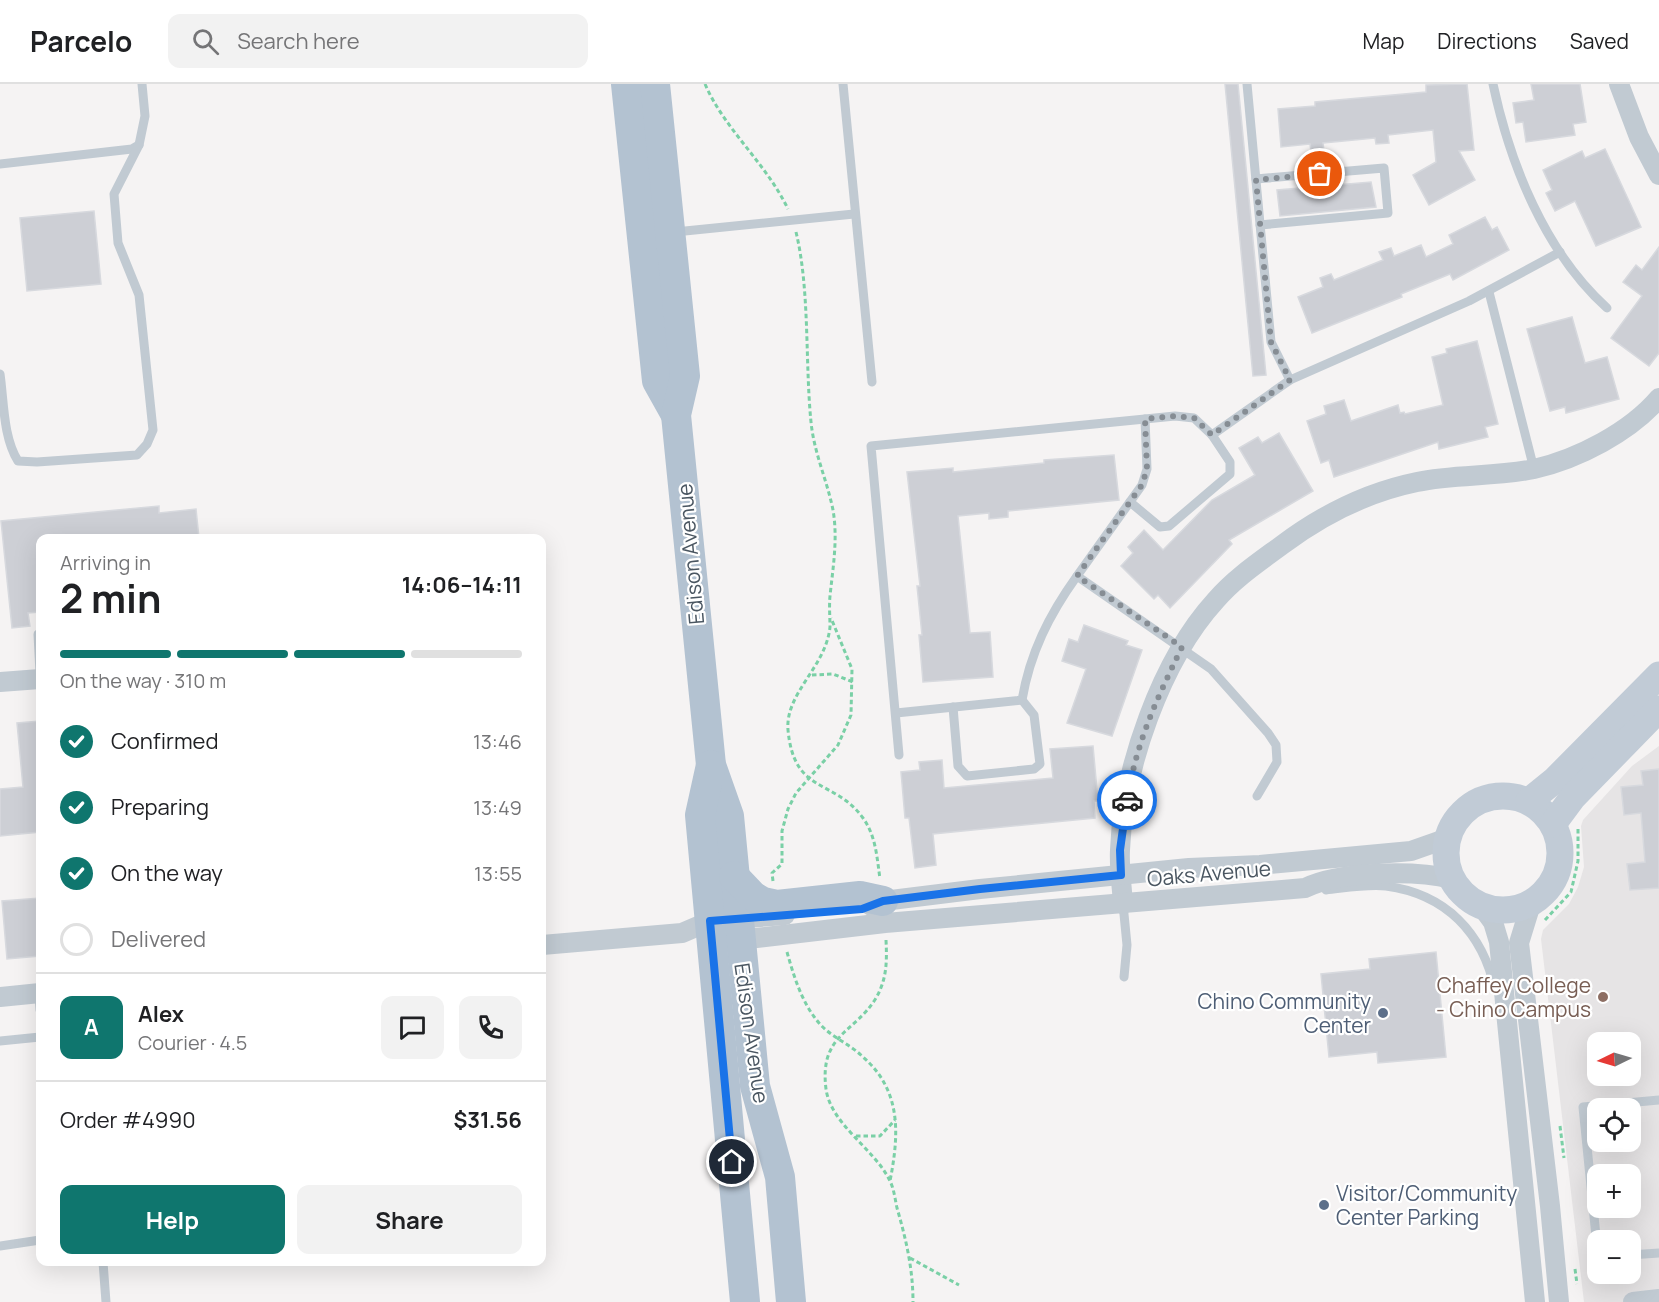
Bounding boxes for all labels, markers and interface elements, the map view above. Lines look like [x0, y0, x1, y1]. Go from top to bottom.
search box [168, 14, 588, 68]
text: Parcelo [30, 22, 132, 60]
icon: search [189, 25, 222, 58]
text: Search here [237, 26, 360, 56]
text: Map [1363, 27, 1404, 55]
text: Directions [1437, 27, 1537, 55]
text: Saved [1570, 27, 1629, 55]
pin [1294, 148, 1345, 199]
icon: bag [1303, 157, 1336, 190]
street label: Edison Avenue [670, 482, 710, 626]
text: Arriving in [60, 549, 151, 576]
text: 14:06–14:11 [402, 570, 522, 600]
text: 2 min [60, 571, 161, 625]
text: On the way · 310 m [60, 667, 226, 694]
icon: check [60, 725, 93, 758]
text: Confirmed [111, 726, 219, 756]
text: 13:46 [473, 728, 522, 755]
courier [1097, 770, 1157, 830]
icon: car [1111, 784, 1144, 817]
icon: check [60, 791, 93, 824]
text: Preparing [111, 792, 209, 822]
text: 13:49 [473, 794, 522, 821]
street label: Oaks Avenue [1146, 854, 1272, 892]
icon: check [60, 857, 93, 890]
text: On the way [111, 858, 223, 888]
text: 13:55 [474, 860, 522, 887]
text: Delivered [111, 924, 206, 954]
street label: Edison Avenue [728, 961, 776, 1105]
place label: Chaffey College - Chino Campus [1436, 971, 1591, 1023]
place label: Chino Community Center [1197, 987, 1371, 1039]
marker: Chaffey College - Chino Campus [1596, 990, 1610, 1004]
button: chat [381, 996, 444, 1059]
button: phone [459, 996, 522, 1059]
text: Alex [138, 999, 184, 1029]
marker: Chino Community Center [1376, 1006, 1390, 1020]
text: A [84, 1012, 99, 1042]
text: Courier · 4.5 [138, 1029, 247, 1056]
north arrow [1587, 1032, 1641, 1086]
map controls [1587, 1032, 1641, 1284]
button: locate [1587, 1098, 1641, 1152]
text: Order #4990 [60, 1105, 196, 1135]
text: $31.56 [453, 1105, 522, 1135]
pin [706, 1136, 757, 1187]
icon: home [715, 1145, 748, 1178]
button: + [1587, 1164, 1641, 1218]
place label: Visitor/Community Center Parking [1336, 1179, 1517, 1231]
button: Help [60, 1185, 285, 1254]
button: Share [297, 1185, 522, 1254]
marker: Visitor/Community Center Parking [1317, 1198, 1331, 1212]
button: − [1587, 1230, 1641, 1284]

